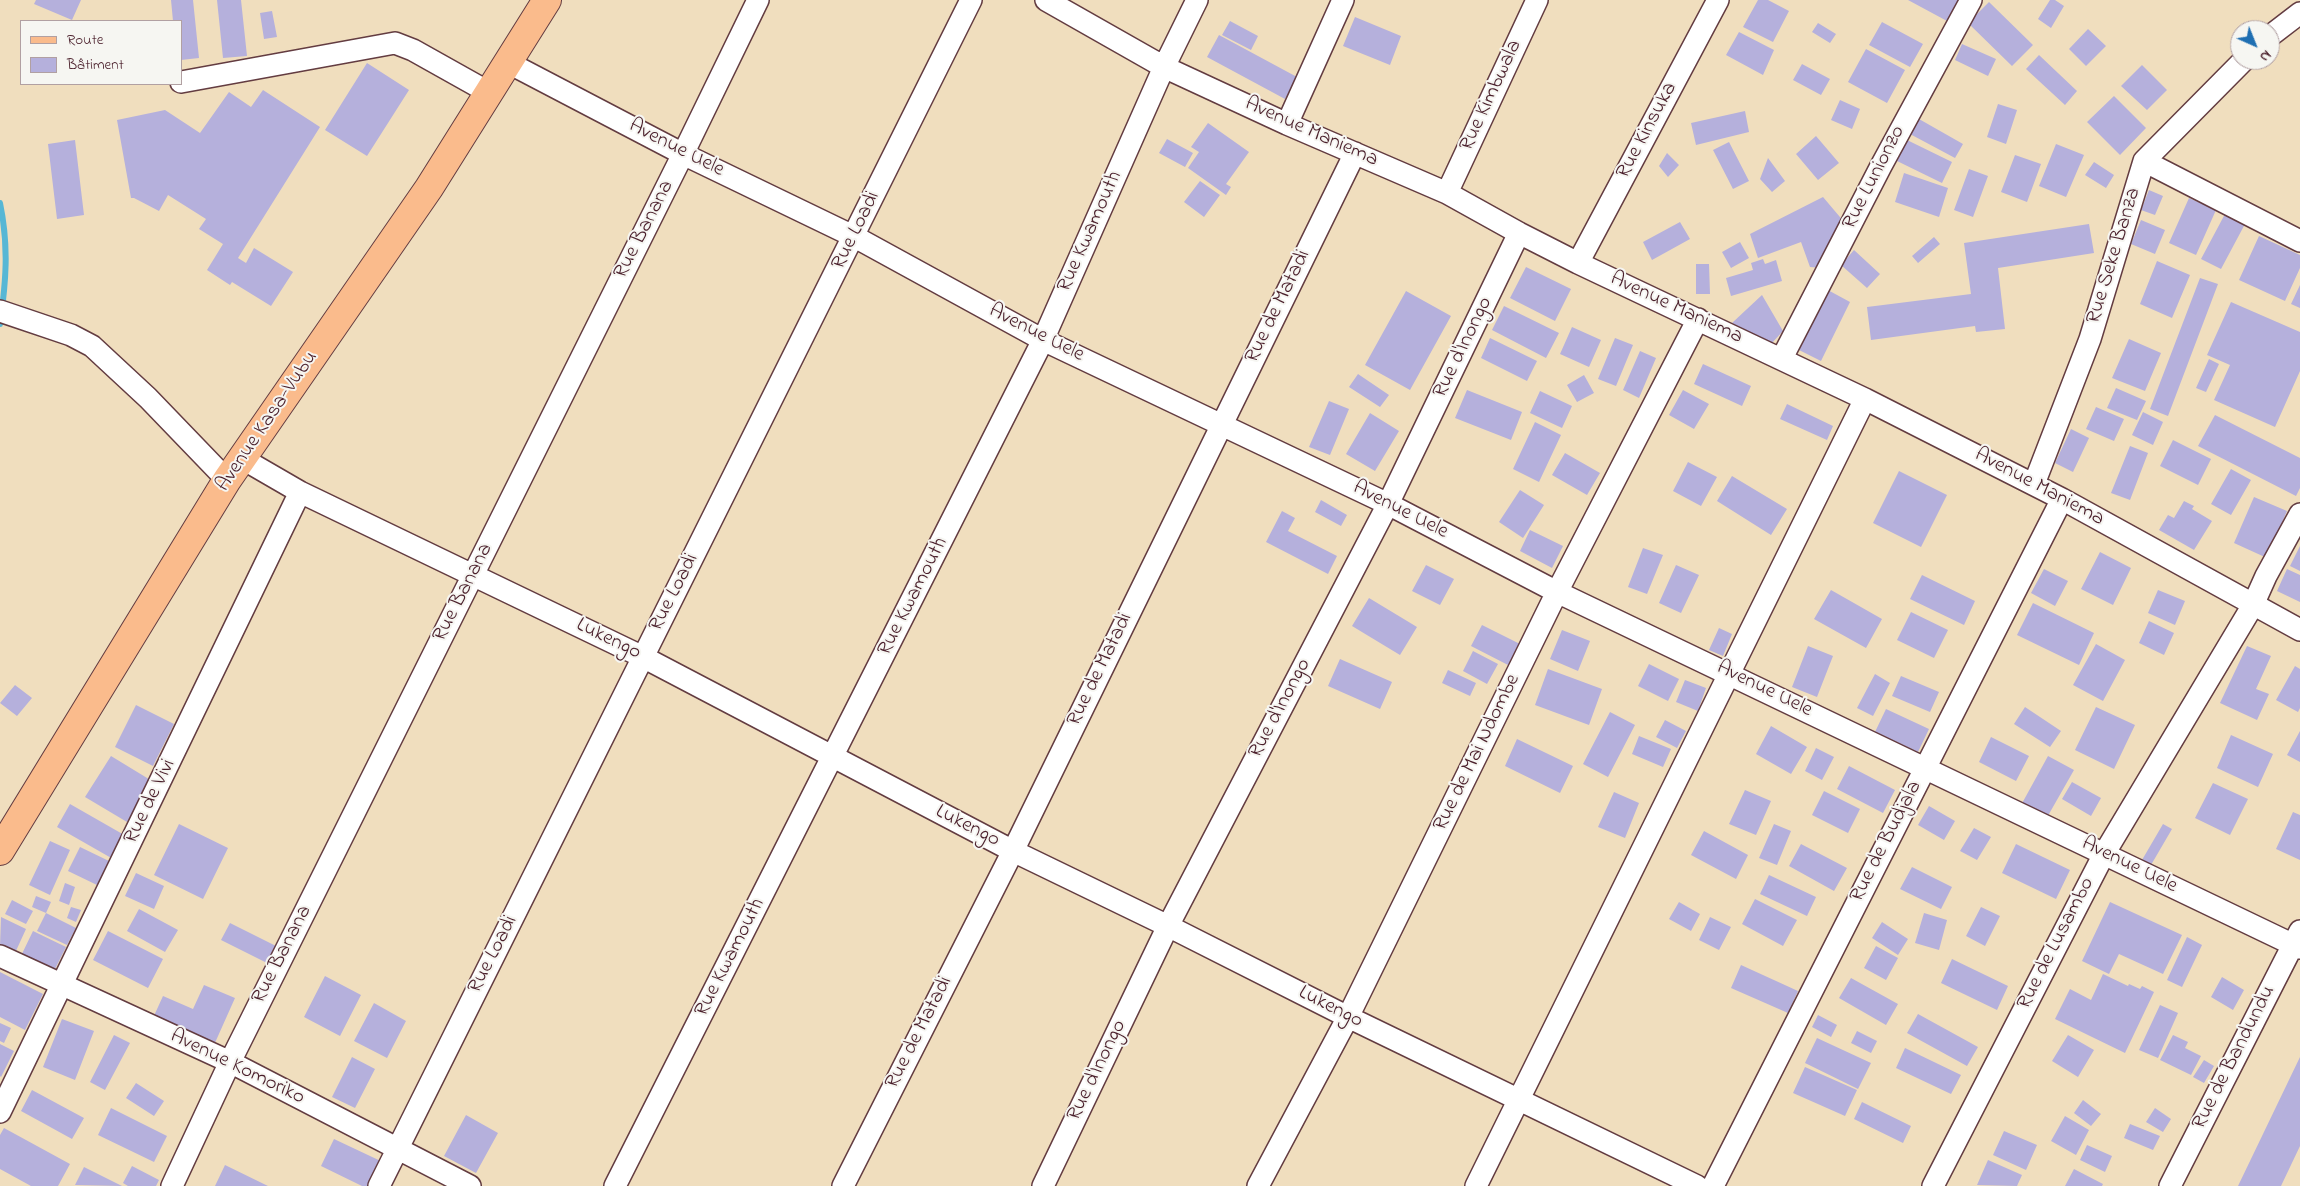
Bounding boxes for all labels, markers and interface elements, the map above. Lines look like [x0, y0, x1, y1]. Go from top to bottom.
legend [20, 20, 182, 85]
north arrow [2230, 20, 2280, 70]
text: Route [67, 29, 103, 51]
street label: Rue Kimbwala [1455, 36, 1529, 156]
text: N [2254, 45, 2276, 66]
text: Bâtiment [67, 54, 124, 76]
street label: Rue Kinsuka [1612, 78, 1684, 184]
street label: Avenue Maniema [1240, 92, 1382, 174]
street label: Avenue Uele [624, 114, 728, 184]
street label: Rue Lunionzo [1838, 122, 1912, 234]
street label: Rue Kwamouth [1053, 168, 1129, 296]
street label: Rue Banana [609, 177, 681, 283]
street label: Rue Seke Banza [2082, 185, 2148, 327]
street label: Rue Loadi [827, 188, 887, 274]
street label: Rue de Matadi [1241, 246, 1317, 368]
street label: Avenue Maniema [1606, 267, 1746, 351]
street label: Rue d'Inongo [1429, 293, 1499, 403]
street label: Avenue Uele [984, 299, 1088, 369]
street label: Avenue Kasa-Vubu [212, 347, 324, 497]
street label: Avenue Maniema [1970, 443, 2108, 533]
street label: Avenue Uele [1348, 476, 1452, 546]
street label: Rue Kwamouth [873, 533, 955, 661]
street label: Rue Banana [428, 540, 500, 646]
street label: Rue Loadi [645, 550, 705, 636]
street label: Rue de Matadi [1063, 609, 1139, 731]
street label: Lukengo [571, 614, 645, 666]
street label: Rue d'Inongo [1244, 655, 1318, 763]
street label: Avenue Uele [1712, 656, 1816, 724]
street label: Rue de Mai Ndombe [1429, 670, 1527, 836]
street label: Rue de Vivi [120, 755, 182, 849]
street label: Rue de Budjala [1846, 777, 1928, 907]
street label: Lukengo [931, 800, 1003, 854]
street label: Avenue Uele [2077, 832, 2181, 900]
street label: Rue de Lusambo [2013, 874, 2101, 1014]
street label: Rue Kwamouth [690, 894, 772, 1022]
street label: Rue Banana [247, 902, 319, 1008]
street label: Rue Loadi [464, 912, 524, 998]
street label: Rue de Matadi [881, 973, 959, 1093]
street label: Lukengo [1294, 981, 1366, 1035]
street label: Rue de Bandundu [2188, 982, 2282, 1134]
street label: Rue d'Inongo [1063, 1016, 1133, 1126]
street label: Avenue Komoriko [166, 1025, 308, 1111]

